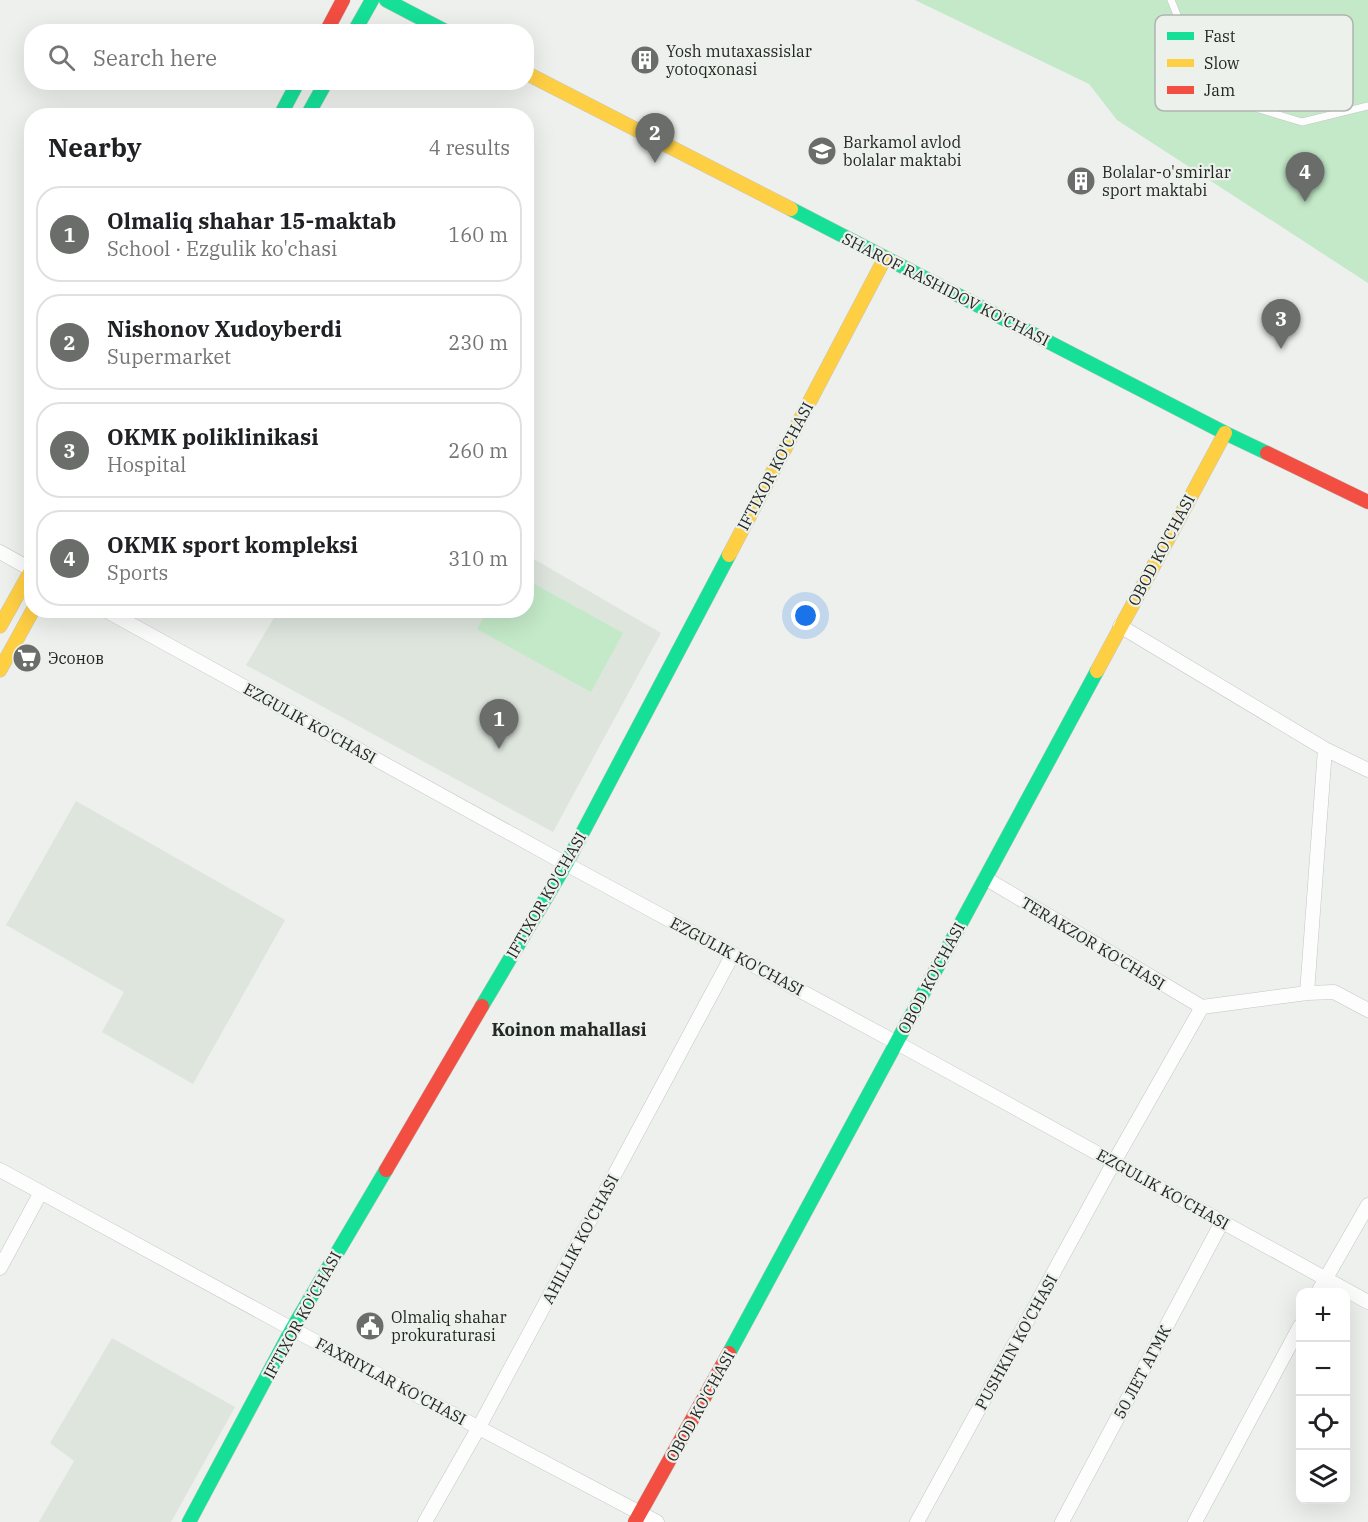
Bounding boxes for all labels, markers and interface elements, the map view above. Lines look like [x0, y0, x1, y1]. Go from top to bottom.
legend [1155, 15, 1353, 111]
search box [24, 24, 534, 90]
text: Fast [1204, 26, 1236, 46]
icon: search [45, 41, 78, 74]
place label: Yosh mutaxassislar yotoqxonasi [666, 41, 812, 79]
text: Search here [93, 43, 217, 72]
building icon: Yosh mutaxassislar yotoqxonasi [629, 44, 661, 76]
text: Slow [1204, 53, 1240, 73]
text: Jam [1204, 80, 1235, 100]
pin: 2 [636, 114, 674, 163]
text: Nearby [48, 130, 142, 164]
place label: Barkamol avlod bolalar maktabi [843, 132, 962, 170]
text: 4 results [429, 134, 510, 161]
school or university icon: Barkamol avlod bolalar maktabi [806, 135, 838, 167]
pin: 4 [1286, 152, 1324, 202]
place label: Bolalar-o'smirlar sport maktabi [1102, 162, 1231, 200]
building icon: Bolalar-o'smirlar sport maktabi [1065, 165, 1097, 197]
text: Olmaliq shahar 15-maktab [107, 206, 396, 235]
text: 1 [64, 221, 76, 248]
text: 160 m [448, 221, 508, 248]
street label: SHAROF RASHIDOV KO'CHASI [839, 228, 1053, 350]
text: School · Ezgulik ko'chasi [107, 235, 337, 262]
pin: 3 [1262, 300, 1300, 349]
text: Nishonov Xudoyberdi [107, 314, 342, 343]
text: 2 [64, 329, 76, 356]
text: 230 m [448, 329, 508, 356]
text: Supermarket [107, 343, 231, 370]
street label: IFTIXOR KO'CHASI [733, 398, 817, 534]
text: OKMK poliklinikasi [107, 422, 319, 451]
text: 3 [64, 437, 76, 464]
text: 260 m [448, 437, 508, 464]
text: Hospital [107, 451, 186, 478]
street label: OBOD KO'CHASI [1123, 491, 1199, 609]
text: OKMK sport kompleksi [107, 530, 358, 559]
text: 4 [64, 545, 76, 572]
text: 310 m [448, 545, 508, 572]
text: Sports [107, 559, 168, 586]
your location [791, 601, 820, 630]
supermarket icon: Эсонов [11, 642, 43, 674]
place label: Эсонов [48, 648, 104, 668]
street label: EZGULIK KO'CHASI [240, 678, 380, 768]
pin: 1 [480, 700, 518, 749]
street label: IFTIXOR KO'CHASI [502, 828, 590, 962]
street label: TERAKZOR KO'CHASI [1017, 892, 1169, 994]
street label: EZGULIK KO'CHASI [667, 912, 807, 1000]
street label: OBOD KO'CHASI [893, 919, 969, 1037]
district label: Koinon mahallasi [491, 1018, 647, 1041]
street label: EZGULIK KO'CHASI [1093, 1144, 1233, 1234]
street label: AHILLIK KO'CHASI [537, 1171, 623, 1307]
street label: IFTIXOR KO'CHASI [259, 1248, 345, 1382]
street label: PUSHKIN KO'CHASI [971, 1271, 1061, 1413]
map controls [1296, 1288, 1350, 1504]
button: + [1296, 1288, 1350, 1342]
place label: Olmaliq shahar prokuraturasi [391, 1307, 507, 1345]
public building icon: Olmaliq shahar prokuraturasi [354, 1310, 386, 1342]
street label: 50 ЛЕТ АГМК [1109, 1322, 1175, 1422]
street label: FAXRIYLAR KO'CHASI [312, 1333, 470, 1429]
button: − [1296, 1342, 1350, 1396]
street label: OBOD KO'CHASI [661, 1347, 739, 1465]
button: locate [1296, 1396, 1350, 1450]
button: layers [1296, 1450, 1350, 1504]

